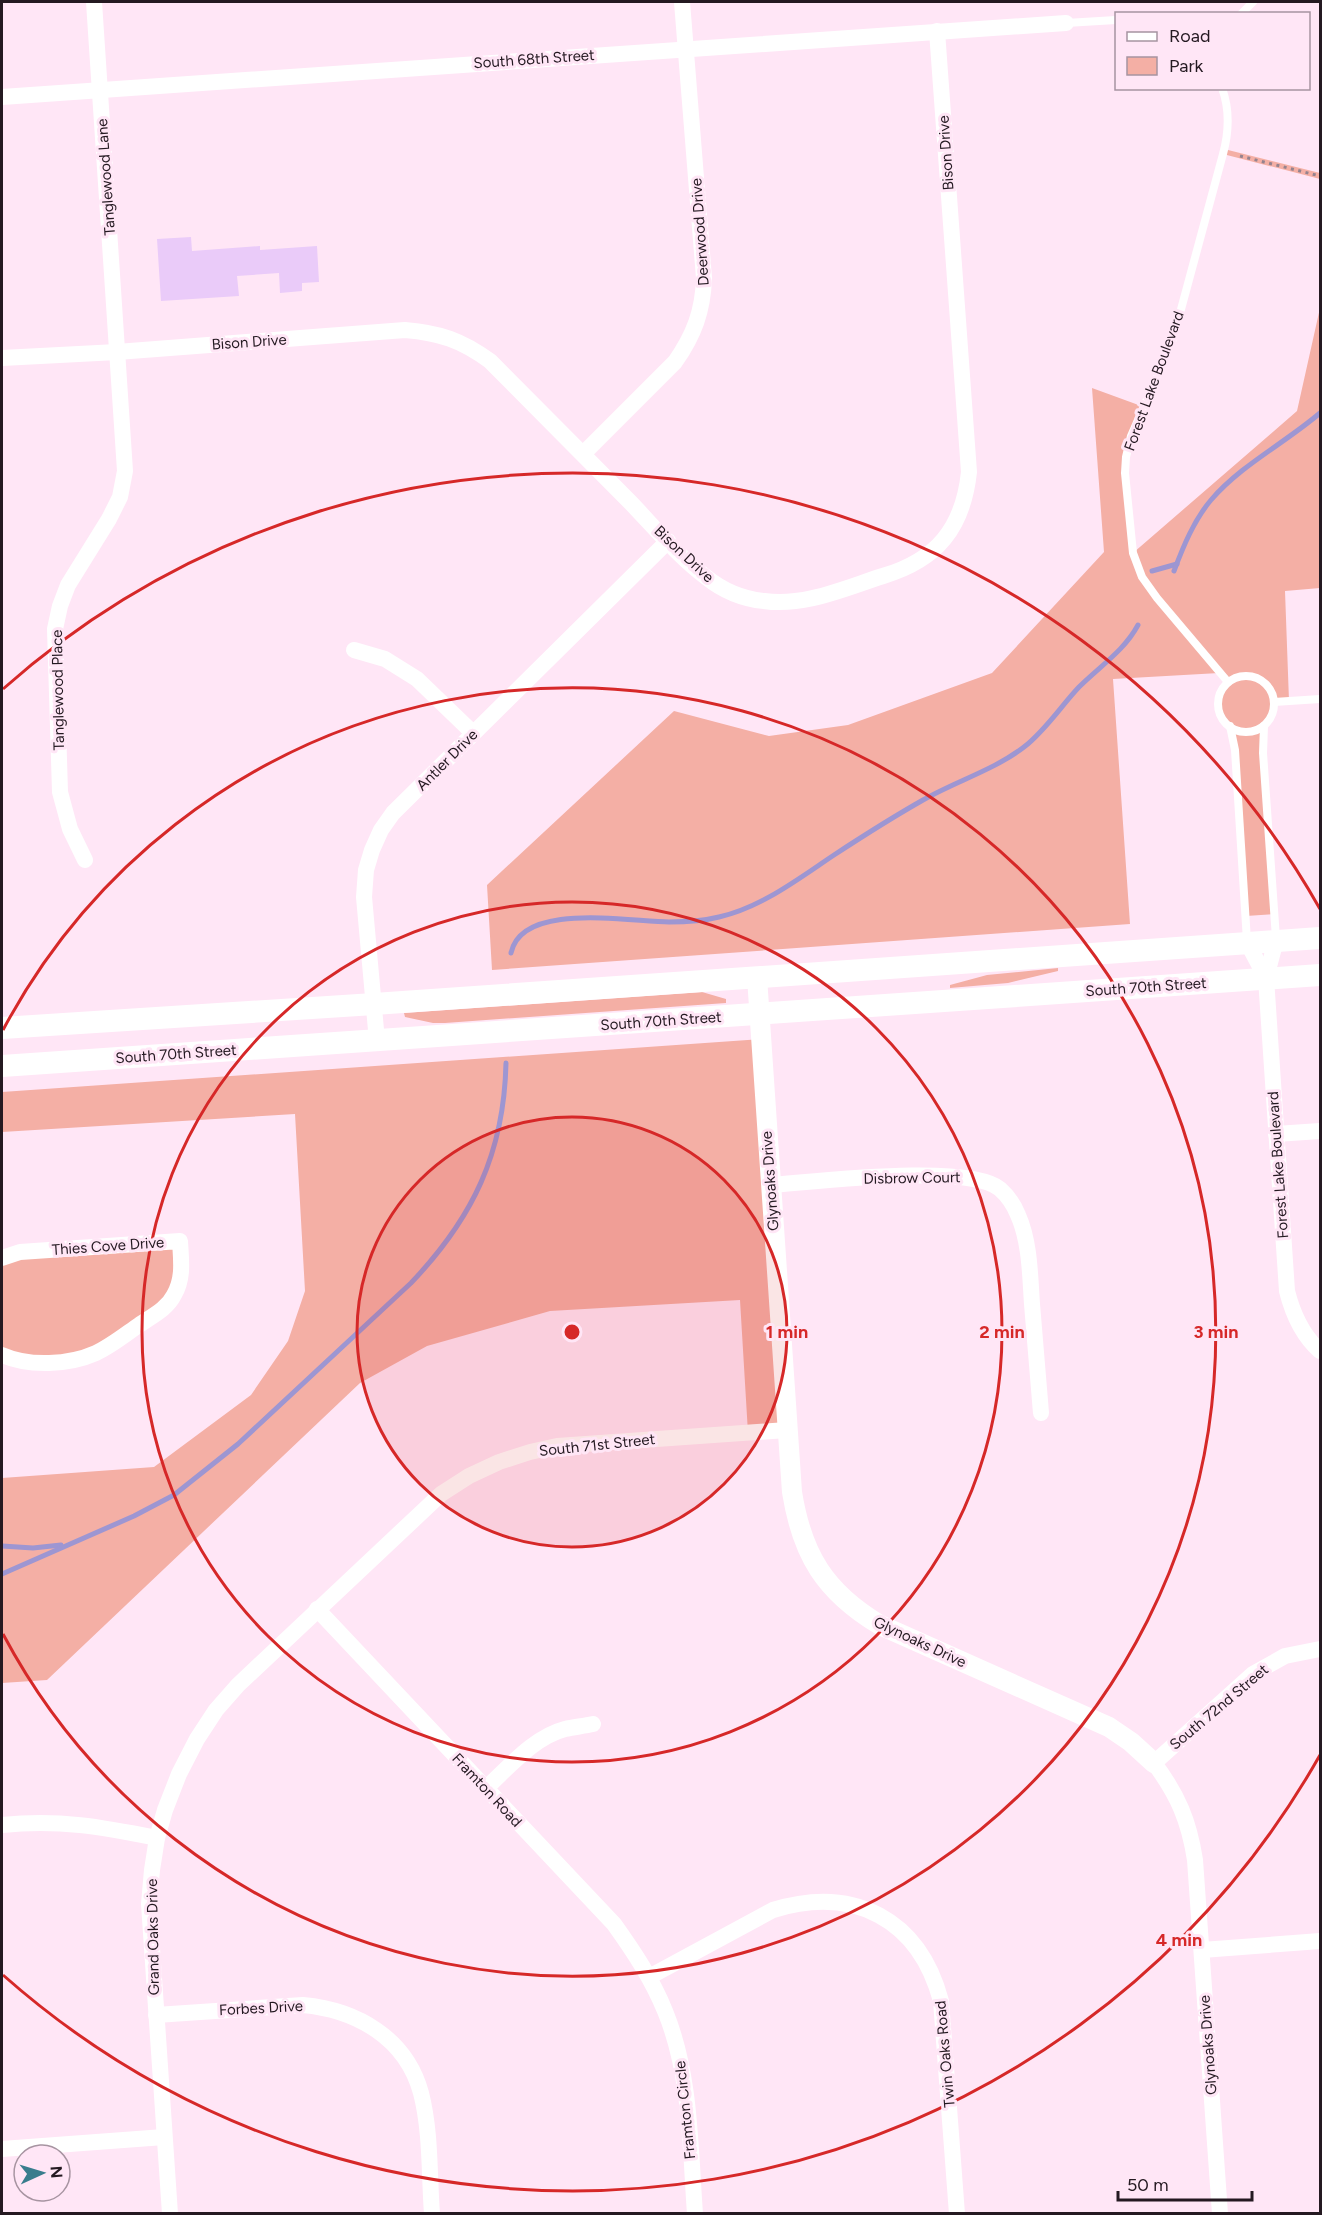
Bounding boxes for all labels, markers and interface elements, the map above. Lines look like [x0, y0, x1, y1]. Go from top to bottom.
legend [1115, 12, 1310, 90]
text: Road [1169, 25, 1210, 47]
street label: South 68th Street [473, 46, 596, 72]
text: Park [1169, 55, 1204, 77]
street label: Bison Drive [934, 115, 958, 191]
street label: Tanglewood Lane [93, 118, 119, 236]
street label: Deerwood Drive [687, 178, 713, 286]
street label: Forest Lake Boulevard [1120, 309, 1188, 453]
street label: Bison Drive [211, 330, 287, 354]
street label: Bison Drive [650, 522, 718, 586]
street label: Tanglewood Place [48, 629, 68, 751]
street label: Antler Drive [413, 726, 481, 794]
street label: South 70th Street [1085, 974, 1208, 1000]
street label: South 70th Street [600, 1008, 723, 1034]
street label: South 70th Street [115, 1041, 238, 1067]
street label: Forest Lake Boulevard [1264, 1091, 1292, 1239]
street label: Glynoaks Drive [758, 1131, 782, 1231]
street label: Disbrow Court [863, 1168, 961, 1188]
street label: Thies Cove Drive [51, 1233, 165, 1259]
text: 1 min [766, 1321, 808, 1343]
text: 2 min [979, 1321, 1025, 1343]
text: 3 min [1194, 1321, 1238, 1343]
centre of rings [562, 1322, 582, 1342]
street label: South 71st Street [538, 1430, 656, 1460]
street label: Glynoaks Drive [871, 1613, 969, 1671]
street label: South 72nd Street [1166, 1660, 1272, 1754]
street label: Framton Road [448, 1749, 526, 1831]
street label: Grand Oaks Drive [143, 1878, 163, 1996]
text: 4 min [1156, 1929, 1202, 1951]
street label: Glynoaks Drive [1196, 1995, 1220, 2095]
street label: Forbes Drive [218, 1997, 304, 2019]
street label: Twin Oaks Road [931, 2000, 959, 2108]
street label: Framton Circle [671, 2060, 699, 2160]
north arrow [12, 2143, 72, 2203]
scale bar [1118, 2164, 1252, 2202]
text: N [47, 2165, 66, 2179]
text: 50 m [1127, 2174, 1169, 2196]

